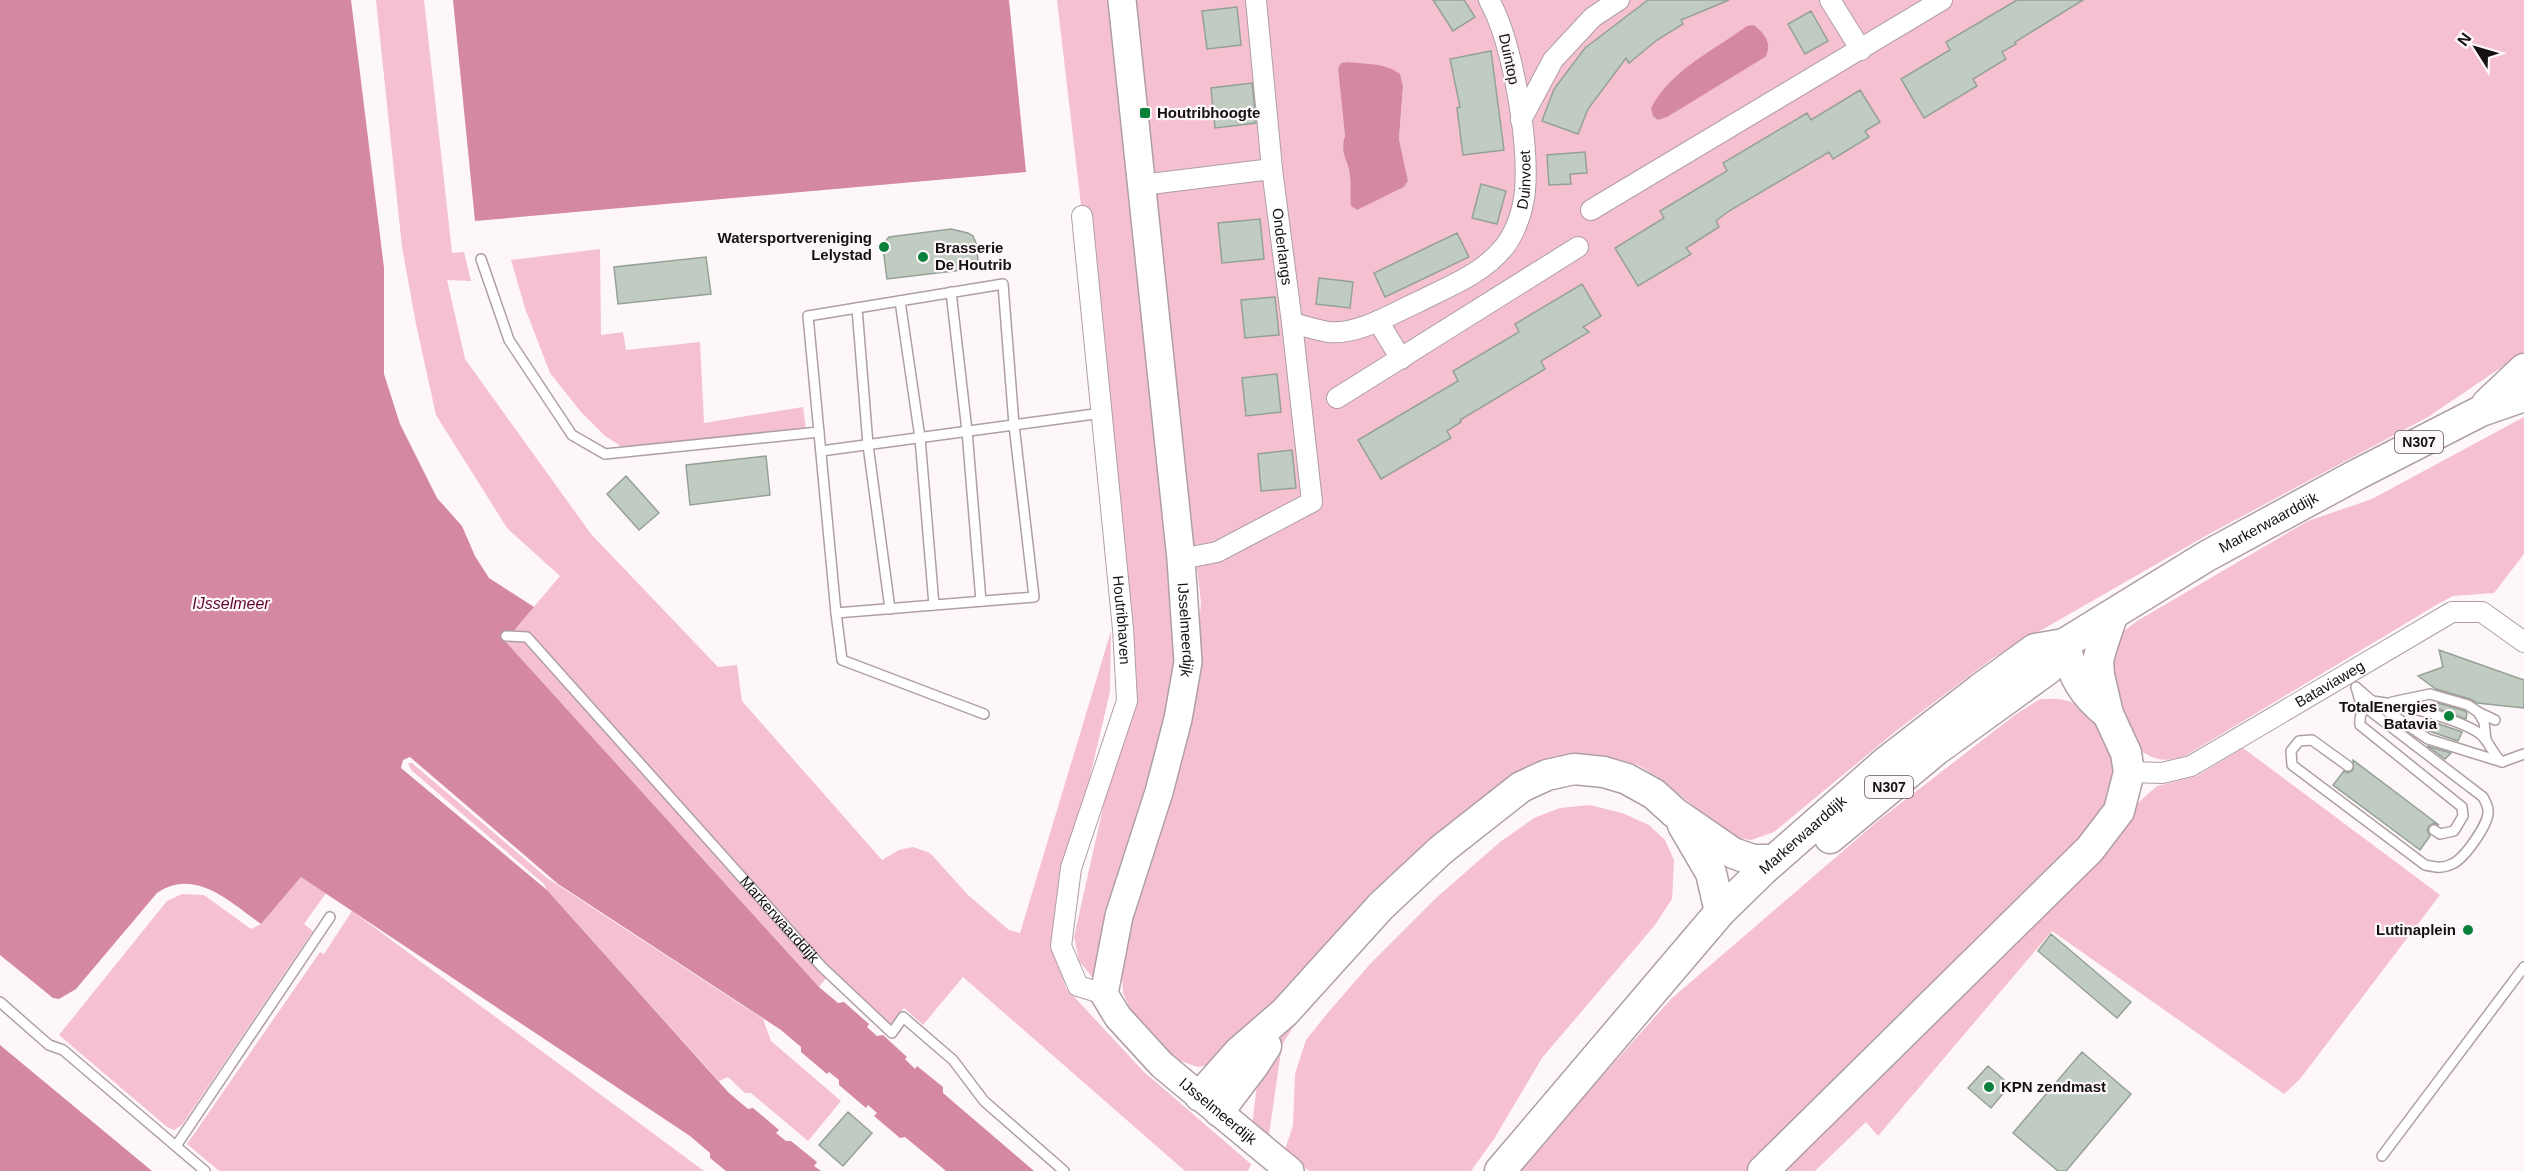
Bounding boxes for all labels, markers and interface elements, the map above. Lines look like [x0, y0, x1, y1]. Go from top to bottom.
north arrow [2446, 18, 2506, 78]
text: N [2454, 30, 2475, 49]
street label: Duintop [1496, 32, 1523, 86]
place label: Houtribhoogte [1157, 104, 1260, 121]
marker: Houtribhoogte [1138, 106, 1152, 120]
street label: Duinvoet [1513, 149, 1534, 211]
street label: Onderlangs [1269, 207, 1296, 286]
place label: Watersportvereniging Lelystad [718, 229, 872, 263]
place label: Brasserie De Houtrib [935, 239, 1012, 273]
marker: Watersportvereniging Lelystad [877, 240, 891, 254]
marker: Brasserie De Houtrib [916, 250, 930, 264]
road number: N307 [2395, 431, 2443, 453]
street label: Markerwaarddijk [2216, 488, 2321, 556]
street label: Houtribhaven [1110, 575, 1134, 665]
street label: IJsselmeerdijk [1175, 582, 1197, 679]
water label: IJsselmeer [192, 595, 270, 612]
street label: Bataviaweg [2292, 657, 2367, 711]
place label: TotalEnergies Batavia [2339, 698, 2438, 732]
marker: TotalEnergies Batavia [2442, 709, 2456, 723]
road number: N307 [1865, 776, 1913, 798]
street label: Markerwaarddijk [1756, 792, 1850, 877]
street label: Markerwaarddijk [737, 873, 823, 966]
place label: Lutinaplein [2376, 921, 2456, 938]
marker: Lutinaplein [2461, 923, 2475, 937]
street label: IJsselmeerdijk [1176, 1074, 1261, 1148]
place label: KPN zendmast [2001, 1078, 2106, 1095]
marker: KPN zendmast [1982, 1080, 1996, 1094]

